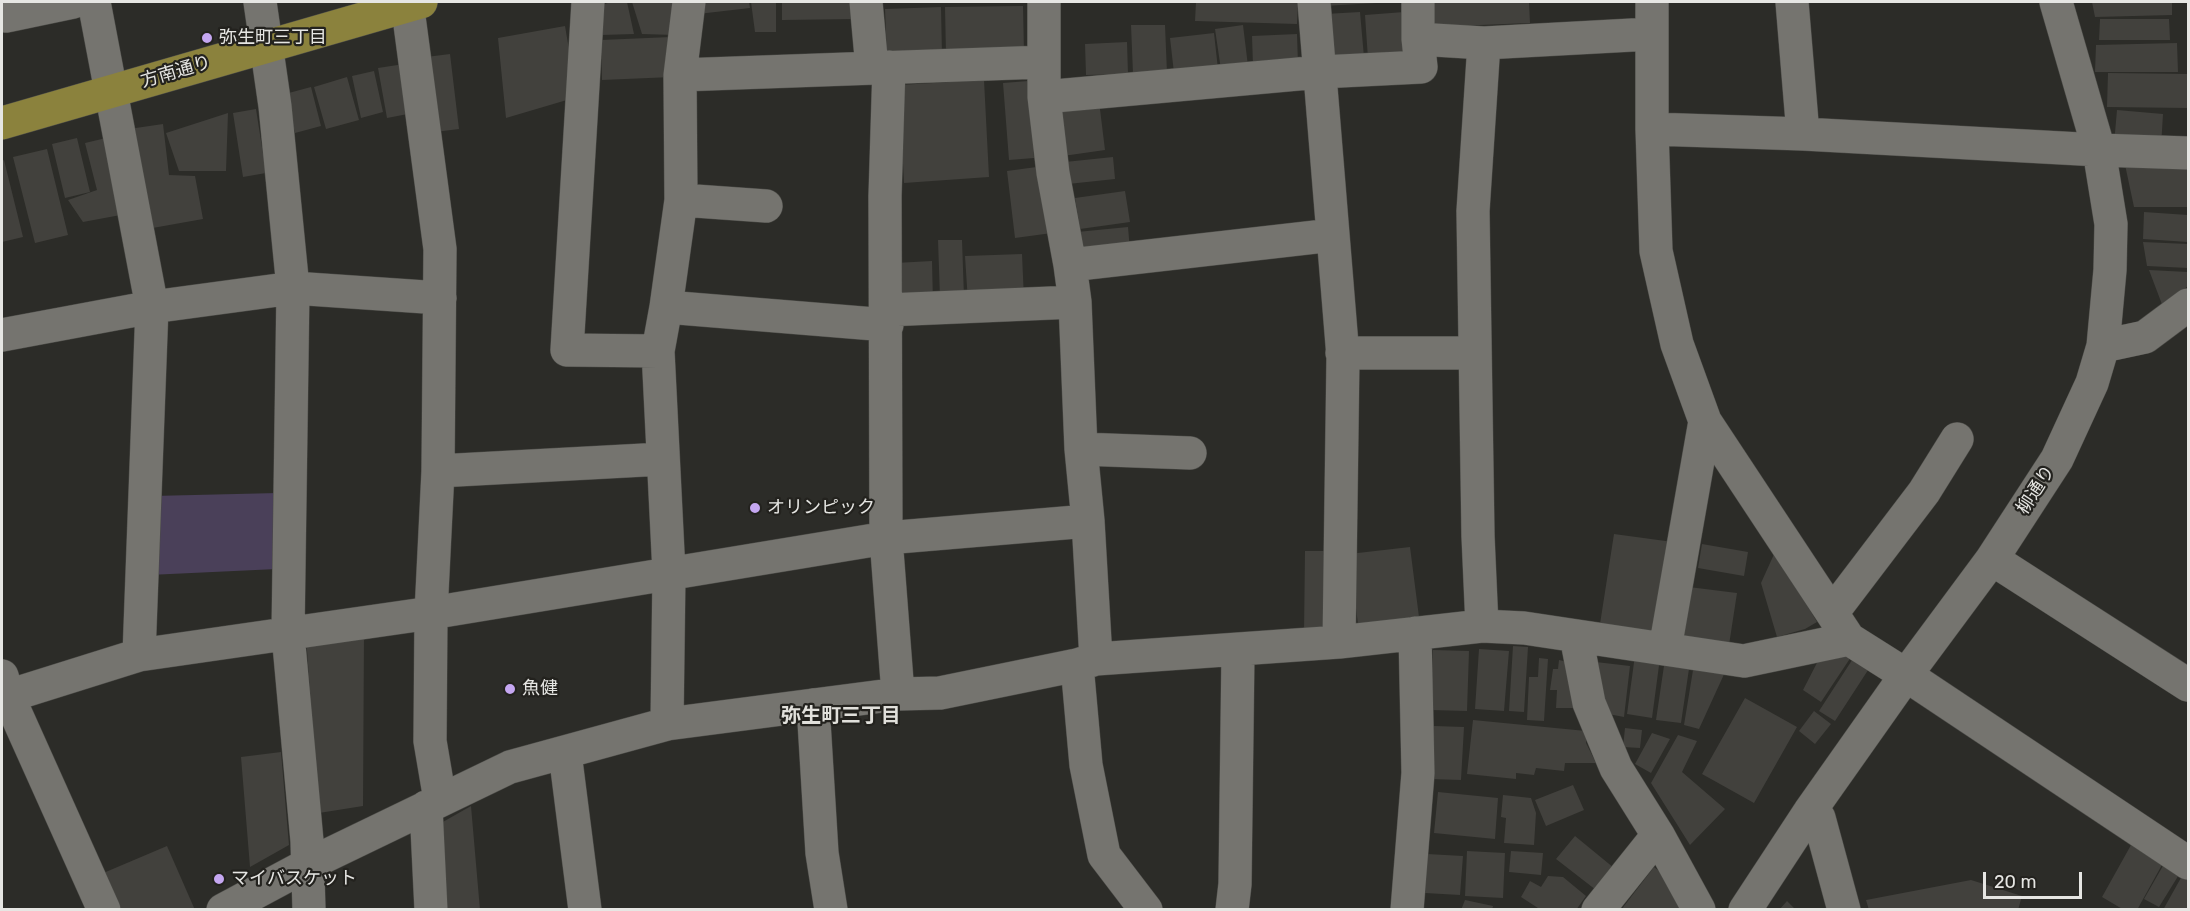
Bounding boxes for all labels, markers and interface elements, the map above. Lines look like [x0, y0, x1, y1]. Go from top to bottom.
place label: 弥生町三丁目 [219, 27, 327, 49]
marker: 弥生町三丁目 [200, 31, 214, 45]
street label: 方南通り [138, 52, 214, 92]
street label: 柳通り [2012, 461, 2060, 519]
place label: オリンピック [767, 497, 875, 519]
marker: オリンピック [748, 501, 762, 515]
place label: 魚健 [522, 678, 558, 700]
marker: 魚健 [503, 682, 517, 696]
district label: 弥生町三丁目 [781, 704, 901, 728]
scale bar [1986, 860, 2085, 898]
place label: マイバスケット [231, 868, 357, 890]
text: 20 m [1994, 871, 2036, 893]
marker: マイバスケット [212, 872, 226, 886]

